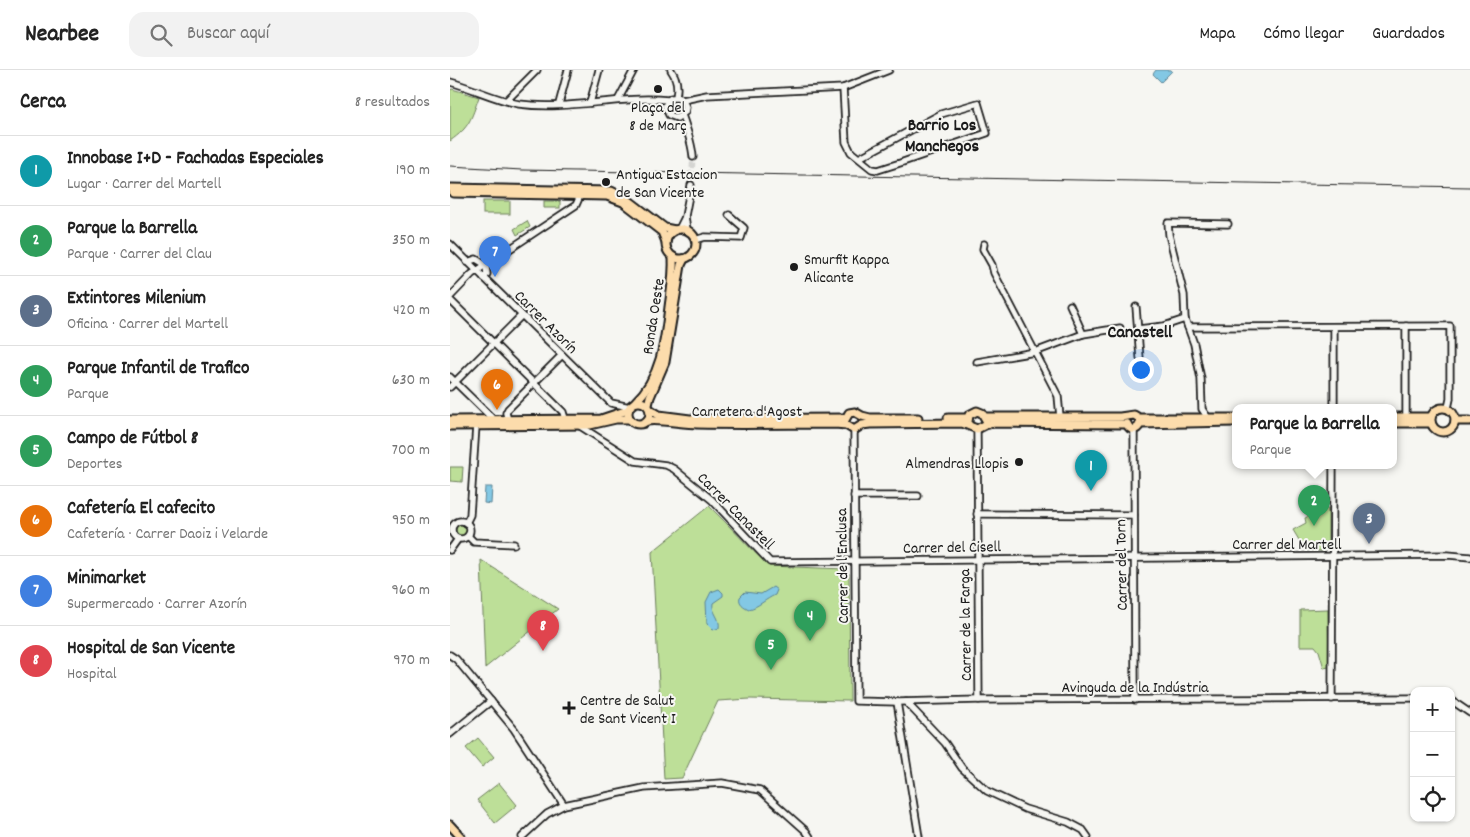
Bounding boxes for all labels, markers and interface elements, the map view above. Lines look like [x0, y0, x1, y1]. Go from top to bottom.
search box [129, 12, 479, 57]
text: Nearbee [25, 18, 99, 52]
icon: search [147, 21, 175, 49]
text: Buscar aquí [187, 21, 269, 48]
text: Mapa [1199, 22, 1235, 47]
text: Cómo llegar [1263, 22, 1344, 47]
text: Guardados [1372, 22, 1445, 47]
marker: Plaça del 8 de Març [652, 83, 664, 95]
text: Cerca [20, 88, 66, 118]
text: 8 resultados [355, 91, 430, 114]
place label: Plaça del 8 de Març [629, 97, 687, 138]
district label: Barrio Los Manchegos [905, 114, 980, 160]
text: Innobase I+D - Fachadas Especiales [67, 146, 324, 173]
text: 1 [34, 159, 38, 182]
text: 190 m [396, 159, 430, 182]
place label: Antigua Estacion de San Vicente [616, 164, 717, 205]
text: Lugar · Carrer del Martell [67, 173, 221, 196]
marker: Antigua Estacion de San Vicente [600, 176, 612, 188]
text: Parque la Barrella [67, 216, 197, 243]
text: 2 [33, 229, 40, 252]
text: 350 m [392, 229, 430, 252]
pin: 7 [479, 236, 511, 277]
text: Parque · Carrer del Clau [67, 243, 212, 266]
place label: Smurfit Kappa Alicante [804, 249, 889, 290]
marker: Smurfit Kappa Alicante [788, 261, 800, 273]
street label: Ronda Oeste [637, 277, 672, 356]
text: Extintores Milenium [67, 286, 206, 313]
street label: Carrer Azorín [508, 286, 582, 360]
text: 3 [32, 299, 40, 322]
text: 420 m [393, 299, 430, 322]
text: Oficina · Carrer del Martell [67, 313, 228, 336]
district label: Canastell [1108, 321, 1173, 346]
text: Parque Infantil de Trafico [67, 356, 249, 383]
your location [1128, 357, 1154, 383]
text: 4 [33, 369, 39, 392]
text: 630 m [392, 369, 430, 392]
pin: 6 [481, 369, 513, 410]
text: Parque [67, 383, 109, 406]
street label: Carretera d'Agost [692, 401, 802, 424]
popup [1232, 404, 1397, 469]
text: Parque la Barrella [1249, 412, 1380, 439]
text: Campo de Fútbol 8 [67, 426, 198, 453]
text: 5 [32, 439, 40, 462]
text: 700 m [392, 439, 430, 462]
text: Parque [1249, 439, 1291, 462]
pin: 1 [1075, 450, 1107, 491]
text: Deportes [67, 453, 122, 476]
place label: Almendras Llopis [905, 453, 1009, 476]
marker: Almendras Llopis [1013, 456, 1025, 468]
street label: Carrer Canastell [691, 468, 779, 556]
pin: 2 [1298, 485, 1330, 526]
text: Cafetería El cafecito [67, 496, 215, 523]
pin: 3 [1353, 503, 1385, 544]
street label: Carrer de l'Enclusa [831, 508, 856, 624]
text: 6 [32, 509, 40, 532]
text: 950 m [392, 509, 430, 532]
street label: Carrer del Torn [1110, 519, 1135, 611]
text: Cafetería · Carrer Daoiz i Velarde [67, 523, 268, 546]
street label: Carrer del Martell [1232, 534, 1342, 557]
street label: Carrer del Cisell [903, 536, 1002, 561]
text: Minimarket [67, 566, 146, 593]
street label: Carrer de la Farga [954, 568, 979, 681]
text: 7 [33, 579, 39, 602]
text: 960 m [391, 579, 430, 602]
text: Supermercado · Carrer Azorín [67, 593, 247, 616]
pin: 4 [794, 600, 826, 641]
pin: 8 [527, 610, 559, 651]
pin: 5 [755, 629, 787, 670]
text: Hospital de San Vicente [67, 636, 235, 663]
text: 8 [33, 649, 39, 672]
text: 970 m [393, 649, 430, 672]
text: Hospital [67, 663, 117, 686]
street label: Avinguda de la Indústria [1061, 677, 1209, 700]
map controls [1410, 687, 1455, 822]
button: + [1410, 687, 1455, 732]
place label: Centre de Salut de Sant Vicent I [580, 690, 676, 731]
marker: Centre de Salut de Sant Vicent I [562, 701, 576, 715]
button: − [1410, 732, 1455, 777]
button: locate [1410, 777, 1455, 822]

